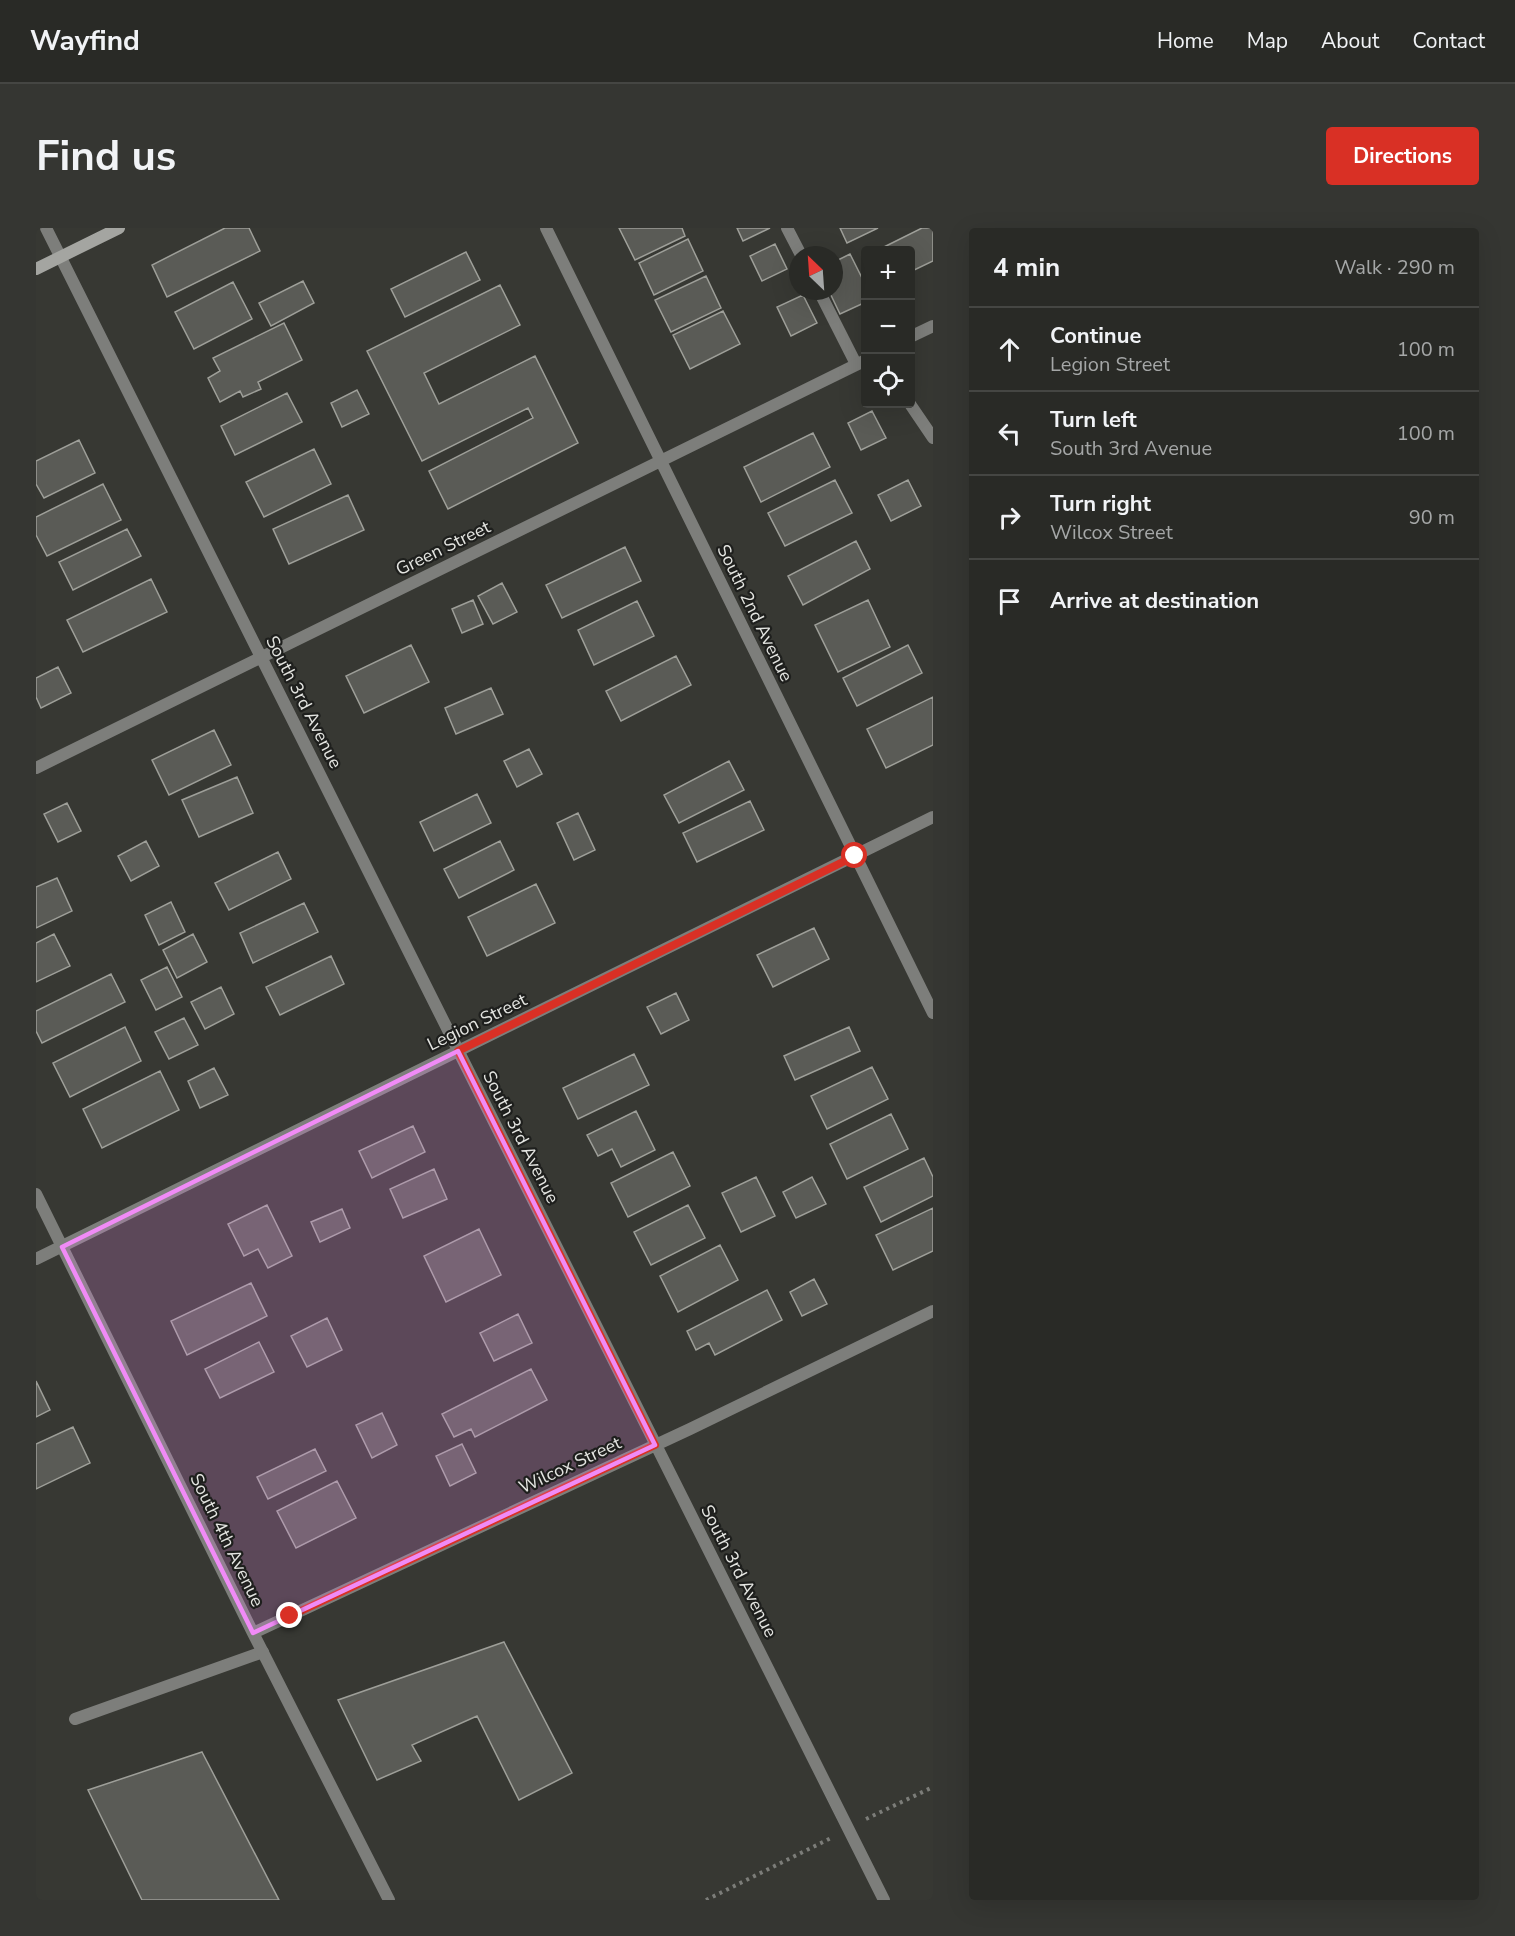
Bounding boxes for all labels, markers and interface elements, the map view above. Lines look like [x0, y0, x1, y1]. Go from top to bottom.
text: Wayfind [30, 22, 140, 60]
text: Home [1157, 27, 1214, 55]
text: Map [1247, 27, 1288, 55]
text: About [1321, 27, 1379, 55]
text: Contact [1412, 27, 1485, 55]
button: Directions [1326, 127, 1479, 185]
text: Find us [36, 128, 176, 185]
north arrow [789, 246, 843, 300]
map controls [861, 246, 915, 408]
button: + [861, 246, 915, 300]
text: 4 min [993, 250, 1060, 285]
text: Walk · 290 m [1335, 254, 1455, 281]
button: − [861, 300, 915, 354]
text: Continue [1050, 321, 1141, 351]
icon: ahead [993, 333, 1026, 366]
text: 100 m [1397, 336, 1455, 363]
text: Legion Street [1050, 351, 1170, 378]
button: locate [861, 354, 915, 408]
text: Turn left [1050, 405, 1137, 435]
icon: left [993, 417, 1026, 450]
text: 100 m [1397, 420, 1455, 447]
text: South 3rd Avenue [1050, 435, 1212, 462]
text: Turn right [1050, 489, 1151, 519]
icon: right [993, 501, 1026, 534]
text: 90 m [1409, 504, 1455, 531]
street label: Green Street [392, 514, 495, 581]
text: Wilcox Street [1050, 519, 1173, 546]
street label: South 2nd Avenue [711, 540, 799, 686]
icon: arrive [993, 585, 1026, 618]
text: Arrive at destination [1050, 586, 1259, 616]
street label: South 3rd Avenue [260, 632, 348, 772]
route start [841, 842, 867, 868]
street label: Legion Street [423, 987, 531, 1056]
street label: South 3rd Avenue [477, 1067, 565, 1207]
street label: Wilcox Street [515, 1431, 626, 1499]
street label: South 4th Avenue [184, 1469, 270, 1611]
street label: South 3rd Avenue [695, 1501, 783, 1641]
route end [276, 1602, 302, 1628]

